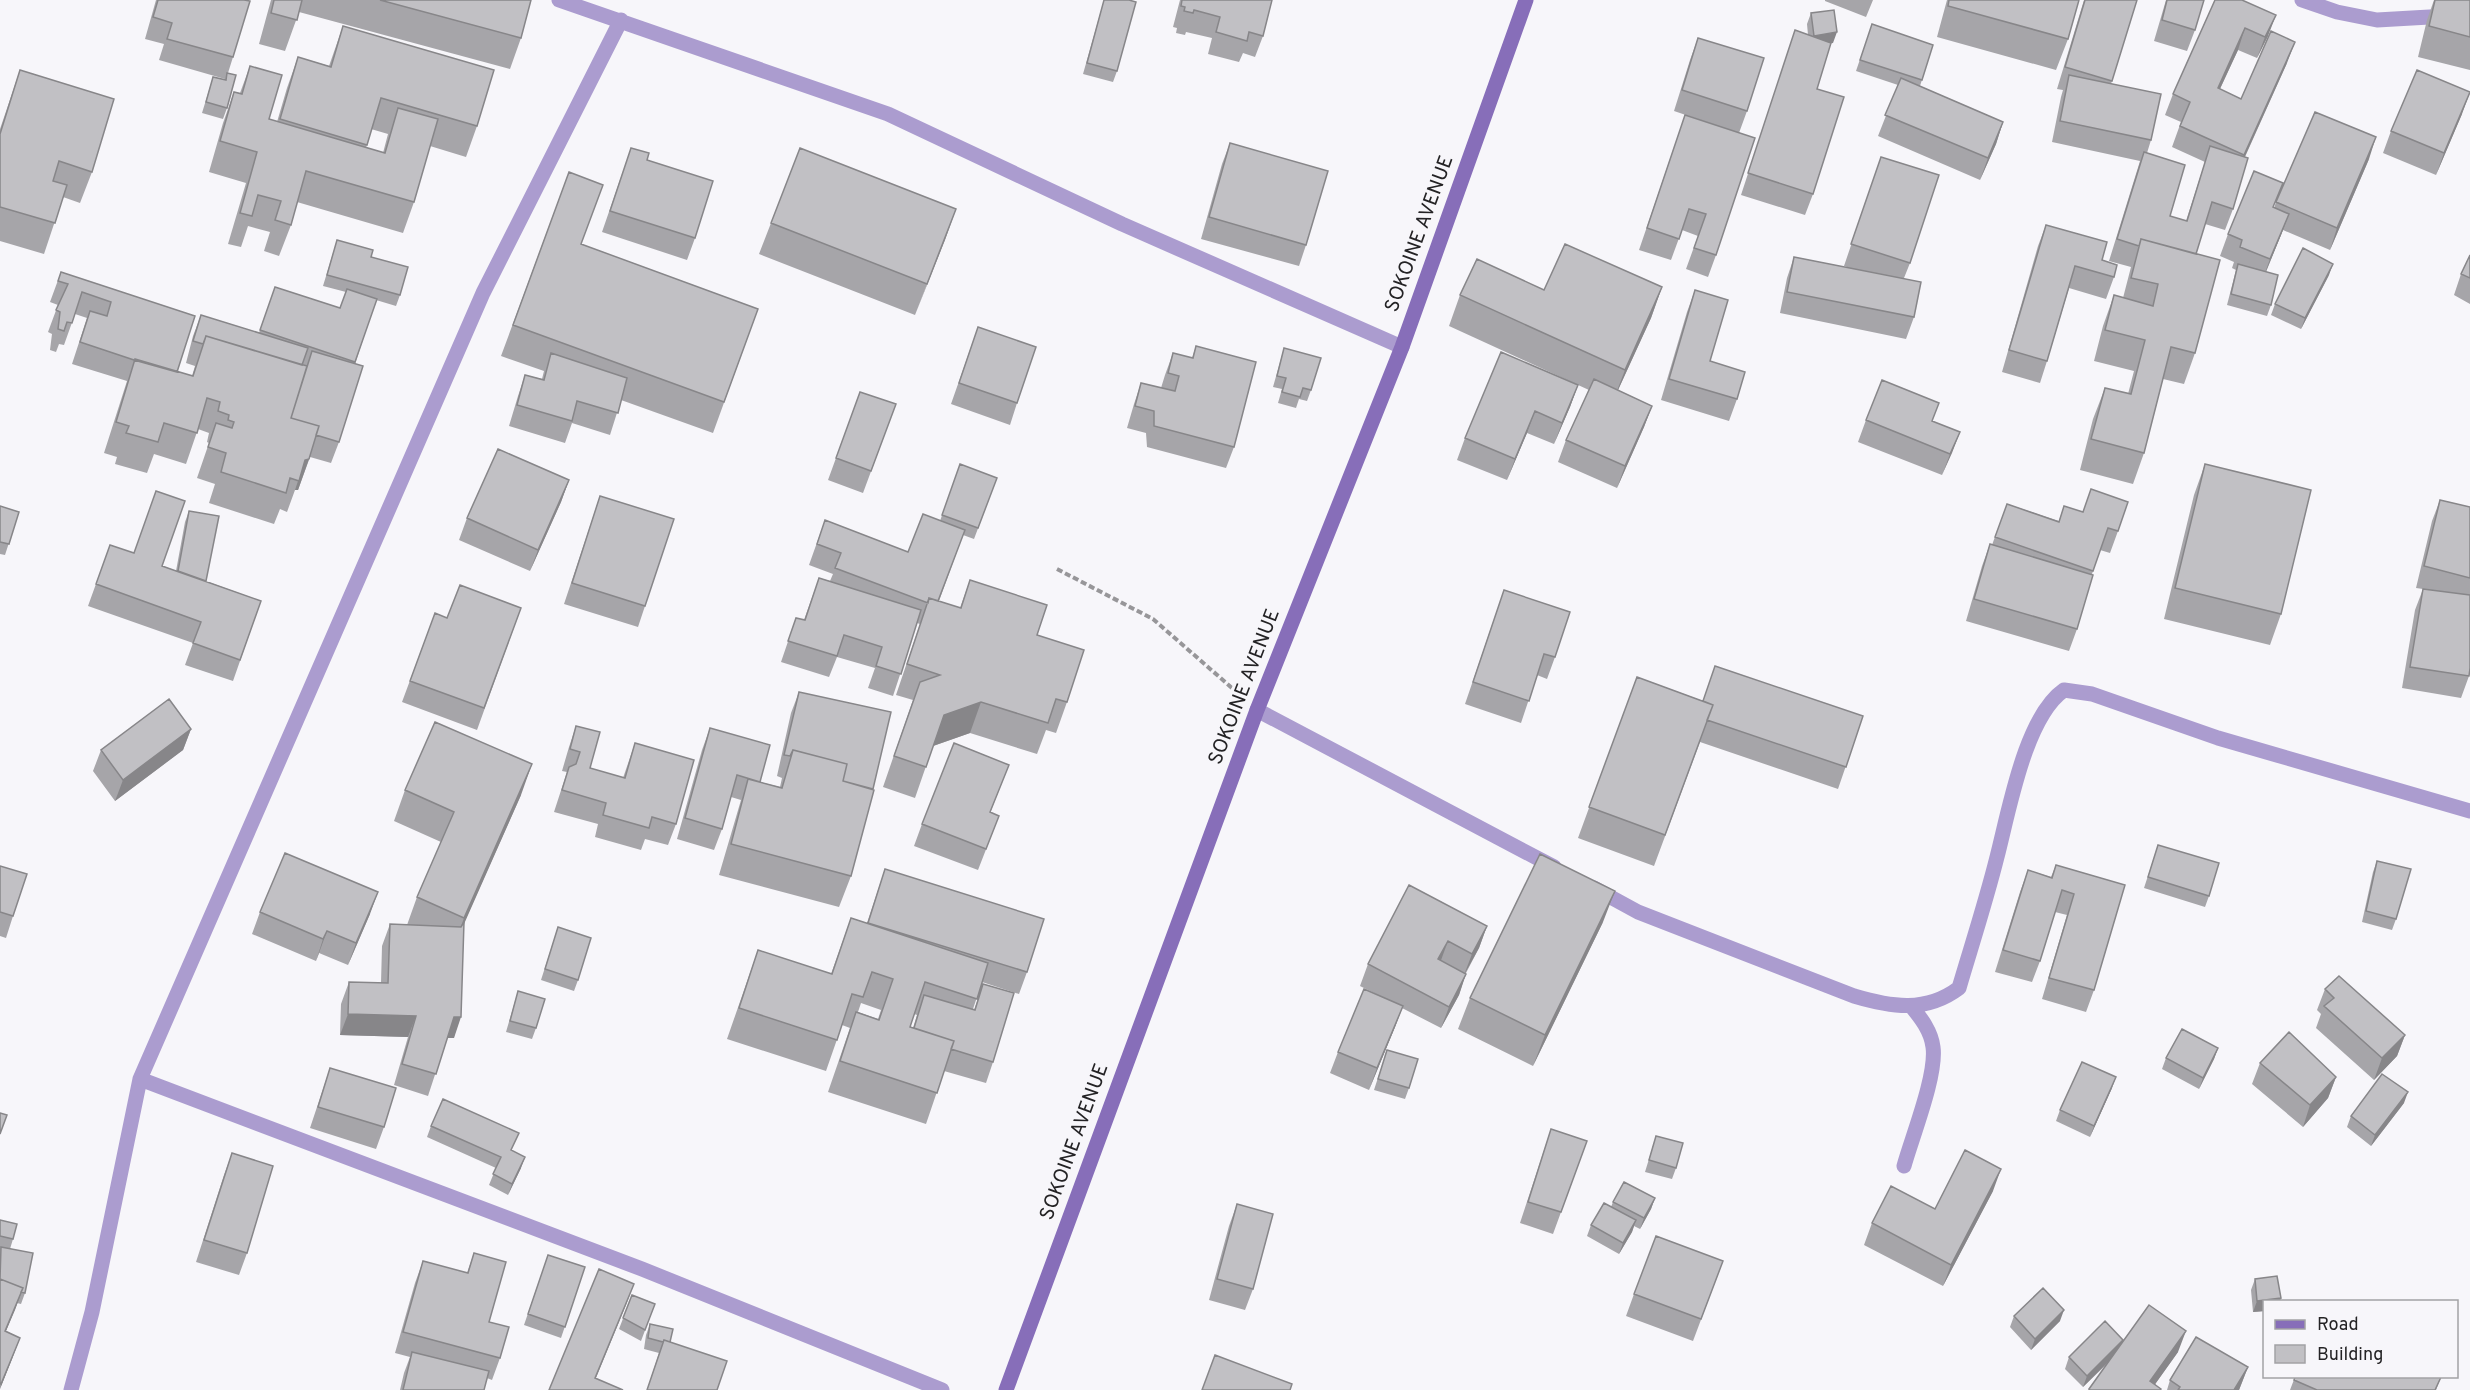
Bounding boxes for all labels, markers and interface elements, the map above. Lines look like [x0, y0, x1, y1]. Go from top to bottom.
street label: SOKOINE AVENUE [1380, 152, 1460, 316]
street label: SOKOINE AVENUE [1203, 605, 1287, 769]
street label: SOKOINE AVENUE [1035, 1060, 1115, 1224]
legend [2263, 1300, 2458, 1378]
text: Road [2317, 1314, 2359, 1337]
text: Building [2317, 1344, 2383, 1367]

